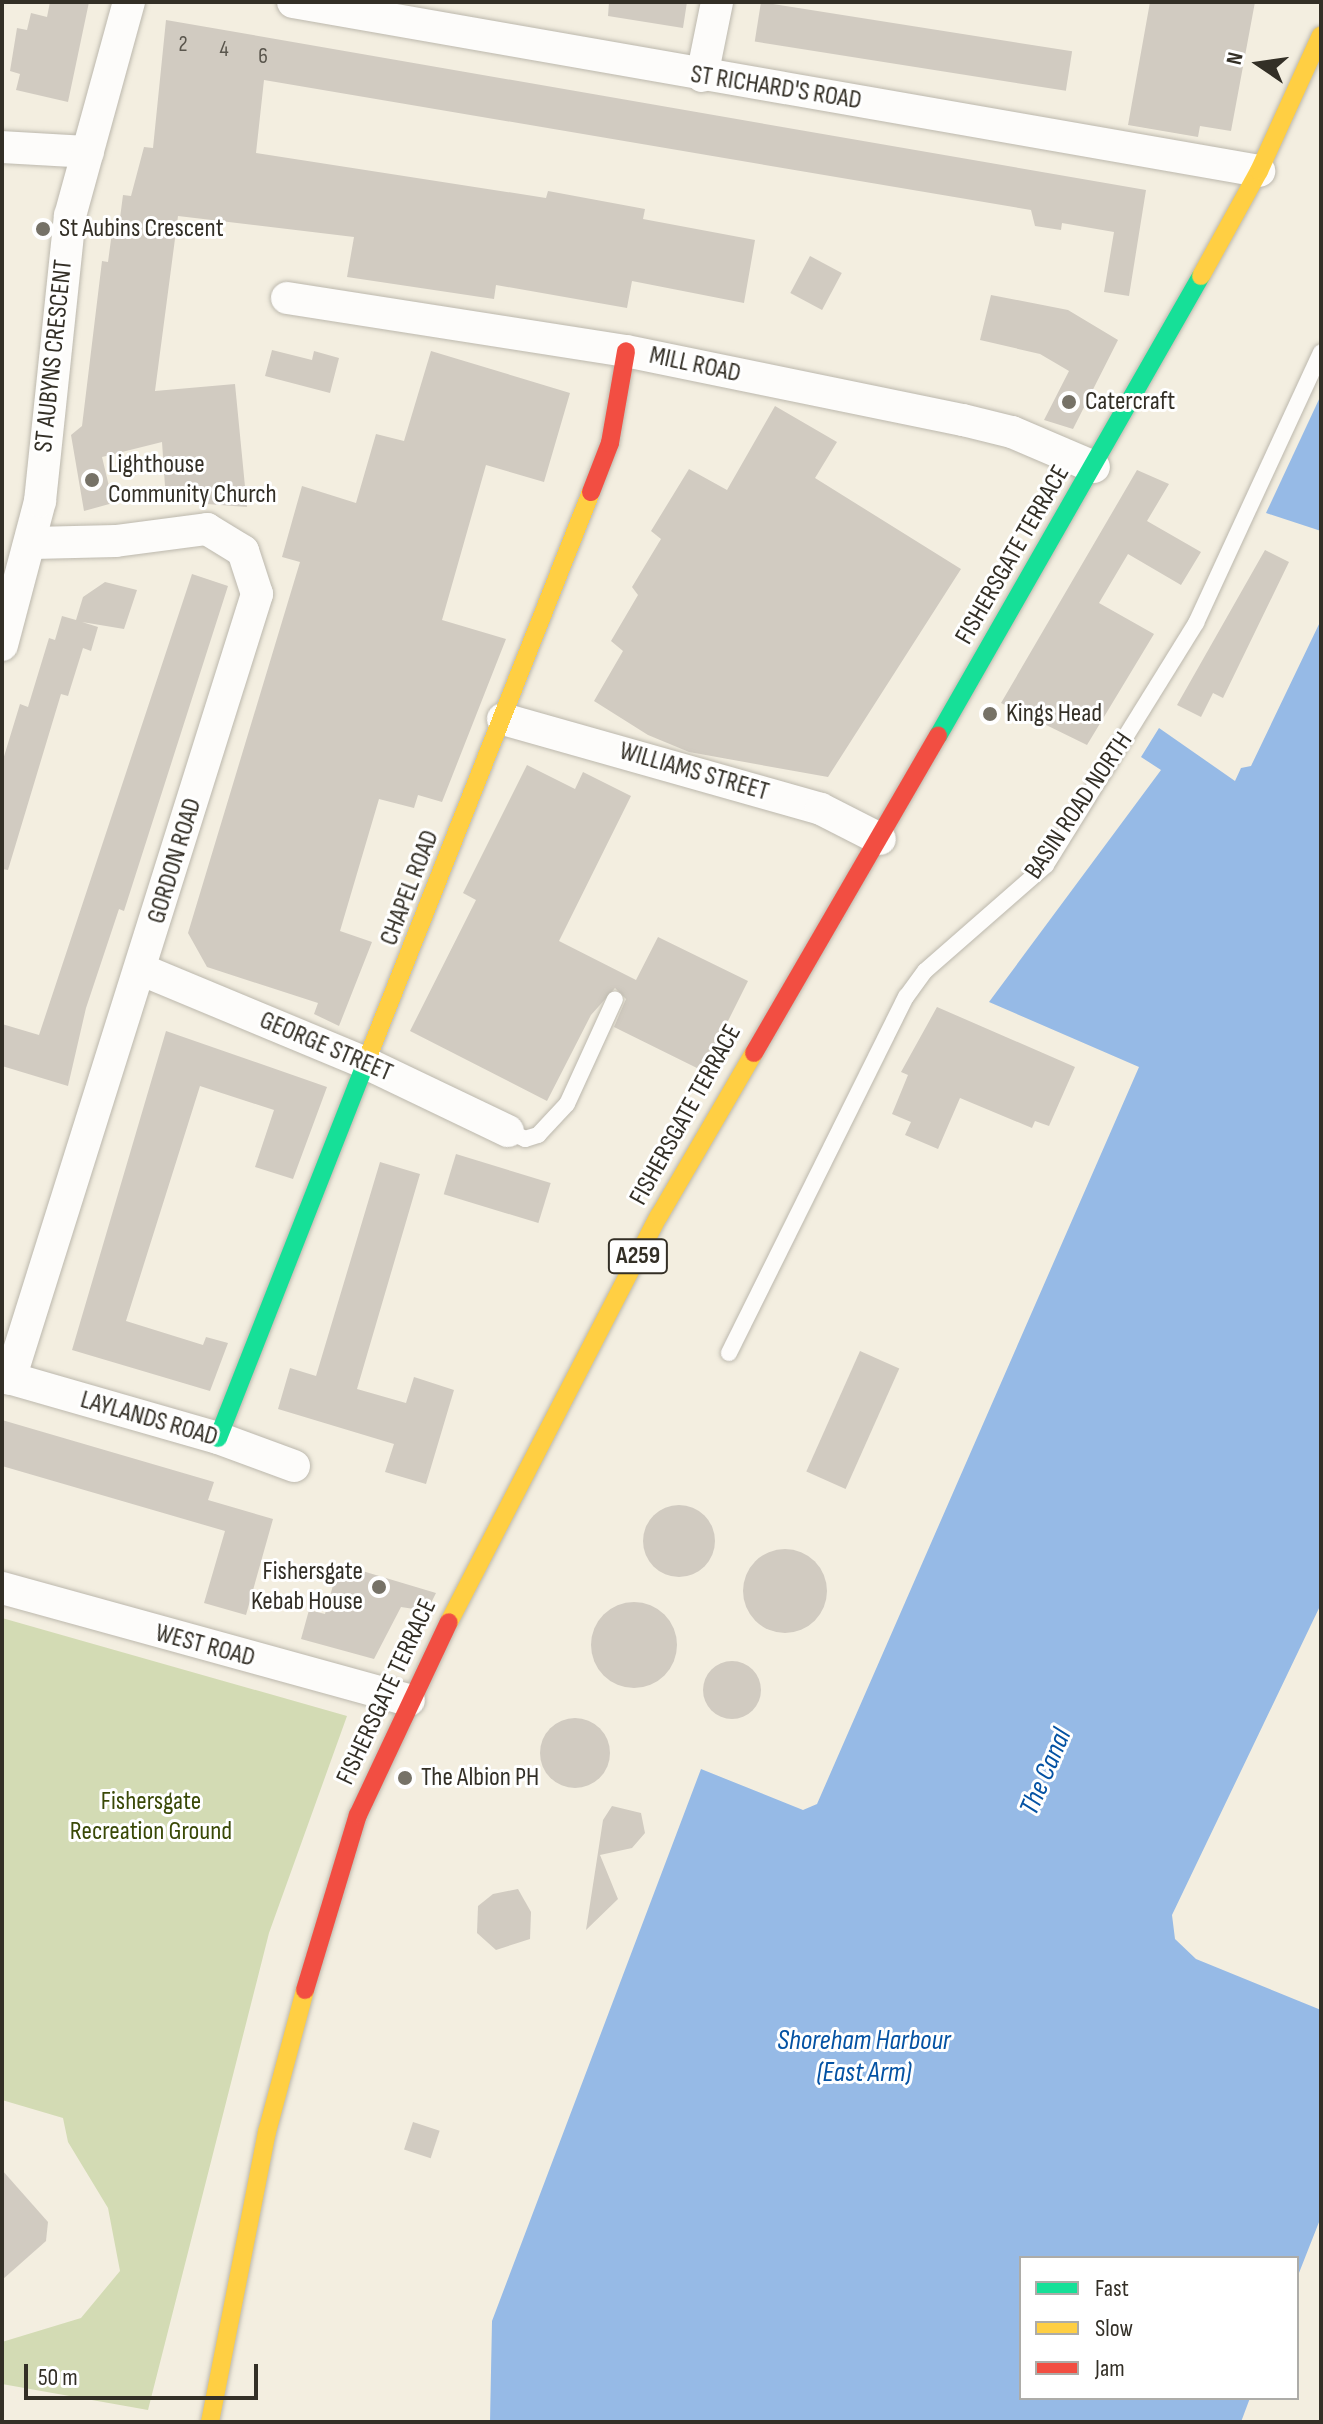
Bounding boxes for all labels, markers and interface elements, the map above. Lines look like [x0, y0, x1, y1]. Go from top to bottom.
north arrow [1219, 24, 1299, 104]
house number: 2 [178, 32, 188, 58]
house number: 4 [219, 37, 229, 63]
house number: 6 [258, 44, 268, 70]
text: N [1221, 50, 1250, 67]
street label: ST RICHARD'S ROAD [688, 59, 864, 117]
place label: St Aubins Crescent [59, 213, 224, 245]
marker: St Aubins Crescent [34, 220, 52, 238]
street label: ST AUBYNS CRESCENT [28, 258, 80, 454]
street label: MILL ROAD [647, 340, 743, 390]
place label: Catercraft [1085, 386, 1175, 418]
marker: Catercraft [1060, 393, 1078, 411]
place label: Lighthouse Community Church [108, 449, 277, 510]
street label: FISHERSGATE TERRACE [949, 460, 1077, 650]
marker: Lighthouse Community Church [83, 471, 101, 489]
place label: Kings Head [1006, 698, 1102, 730]
marker: Kings Head [981, 705, 999, 723]
street label: BASIN ROAD NORTH [1018, 727, 1140, 885]
street label: WILLIAMS STREET [616, 736, 772, 808]
street label: GORDON ROAD [141, 795, 209, 927]
street label: CHAPEL ROAD [374, 826, 446, 950]
street label: GEORGE STREET [255, 1005, 397, 1089]
street label: FISHERSGATE TERRACE [624, 1019, 748, 1211]
road number: A259 [606, 1236, 670, 1276]
street label: LAYLANDS ROAD [77, 1385, 221, 1453]
place label: Fishersgate Kebab House [251, 1556, 363, 1618]
marker: Fishersgate Kebab House [370, 1578, 388, 1596]
street label: FISHERSGATE TERRACE [330, 1594, 444, 1790]
street label: WEST ROAD [152, 1618, 258, 1674]
water label: The Canal [1013, 1724, 1079, 1820]
place label: The Albion PH [421, 1762, 539, 1794]
marker: The Albion PH [396, 1769, 414, 1787]
park label: Fishersgate Recreation Ground [70, 1786, 232, 1848]
water label: Shoreham Harbour (East Arm) [777, 2024, 951, 2090]
legend [1019, 2256, 1299, 2400]
text: Fast [1095, 2274, 1129, 2303]
text: Slow [1095, 2314, 1133, 2343]
scale bar [28, 2348, 262, 2398]
text: Jam [1095, 2354, 1125, 2383]
text: 50 m [38, 2363, 78, 2392]

